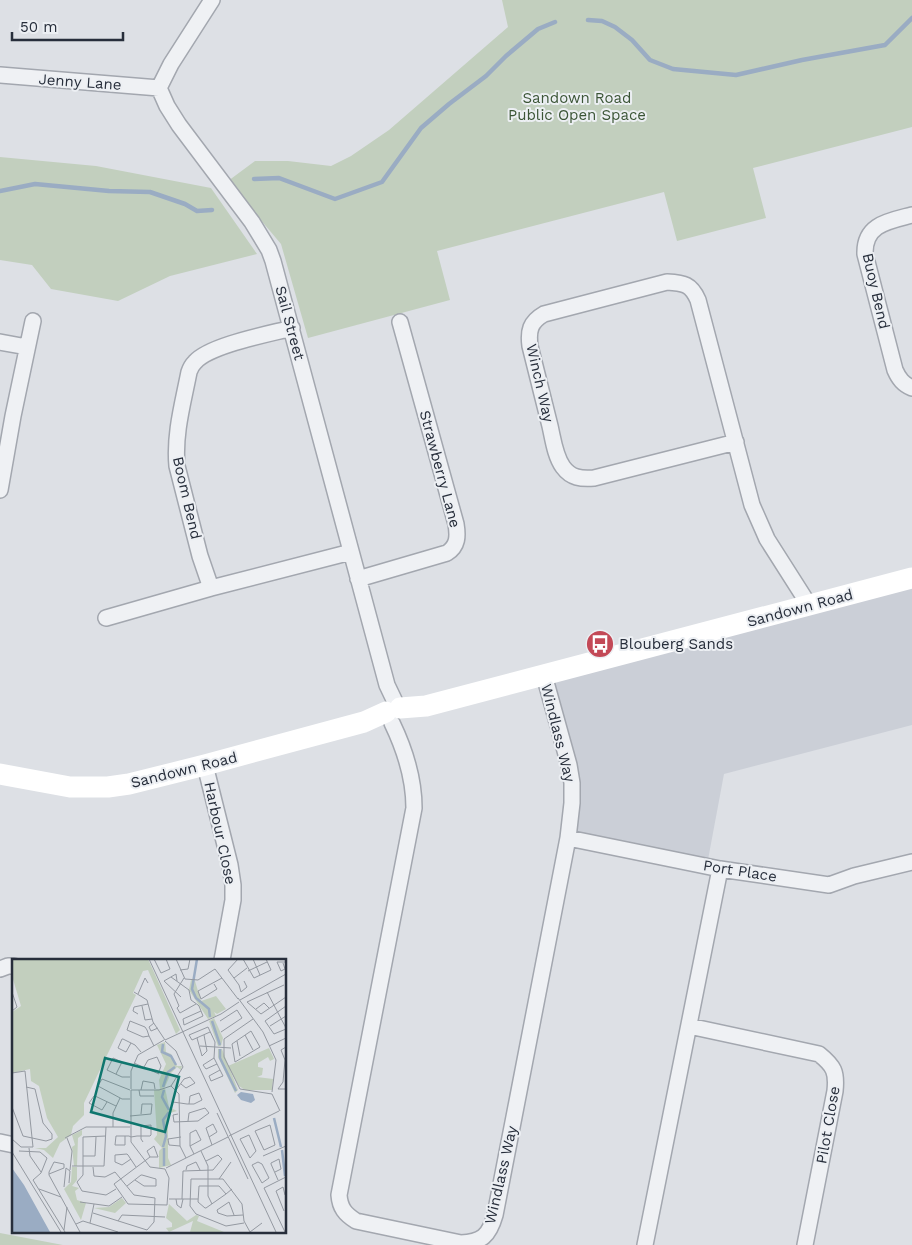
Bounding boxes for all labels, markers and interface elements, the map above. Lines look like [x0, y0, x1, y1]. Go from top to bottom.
scale bar [12, 10, 124, 42]
text: 50 m [20, 18, 57, 36]
street label: Jenny Lane [38, 70, 122, 94]
park label: Sandown Road Public Open Space [508, 89, 646, 124]
street label: Buoy Bend [859, 251, 893, 331]
street label: Sail Street [271, 284, 309, 363]
street label: Winch Way [522, 342, 558, 424]
street label: Strawberry Lane [416, 408, 464, 530]
street label: Boom Bend [169, 455, 205, 541]
street label: Sandown Road [745, 585, 855, 631]
bus stop icon: Blouberg Sands [585, 629, 615, 659]
place label: Blouberg Sands [619, 635, 733, 653]
street label: Windlass Way [537, 682, 579, 784]
street label: Sandown Road [129, 748, 239, 792]
street label: Harbour Close [200, 780, 240, 886]
street label: Port Place [702, 856, 778, 886]
inset map [12, 959, 286, 1232]
street label: Pilot Close [812, 1085, 844, 1165]
street label: Windlass Way [481, 1124, 521, 1226]

